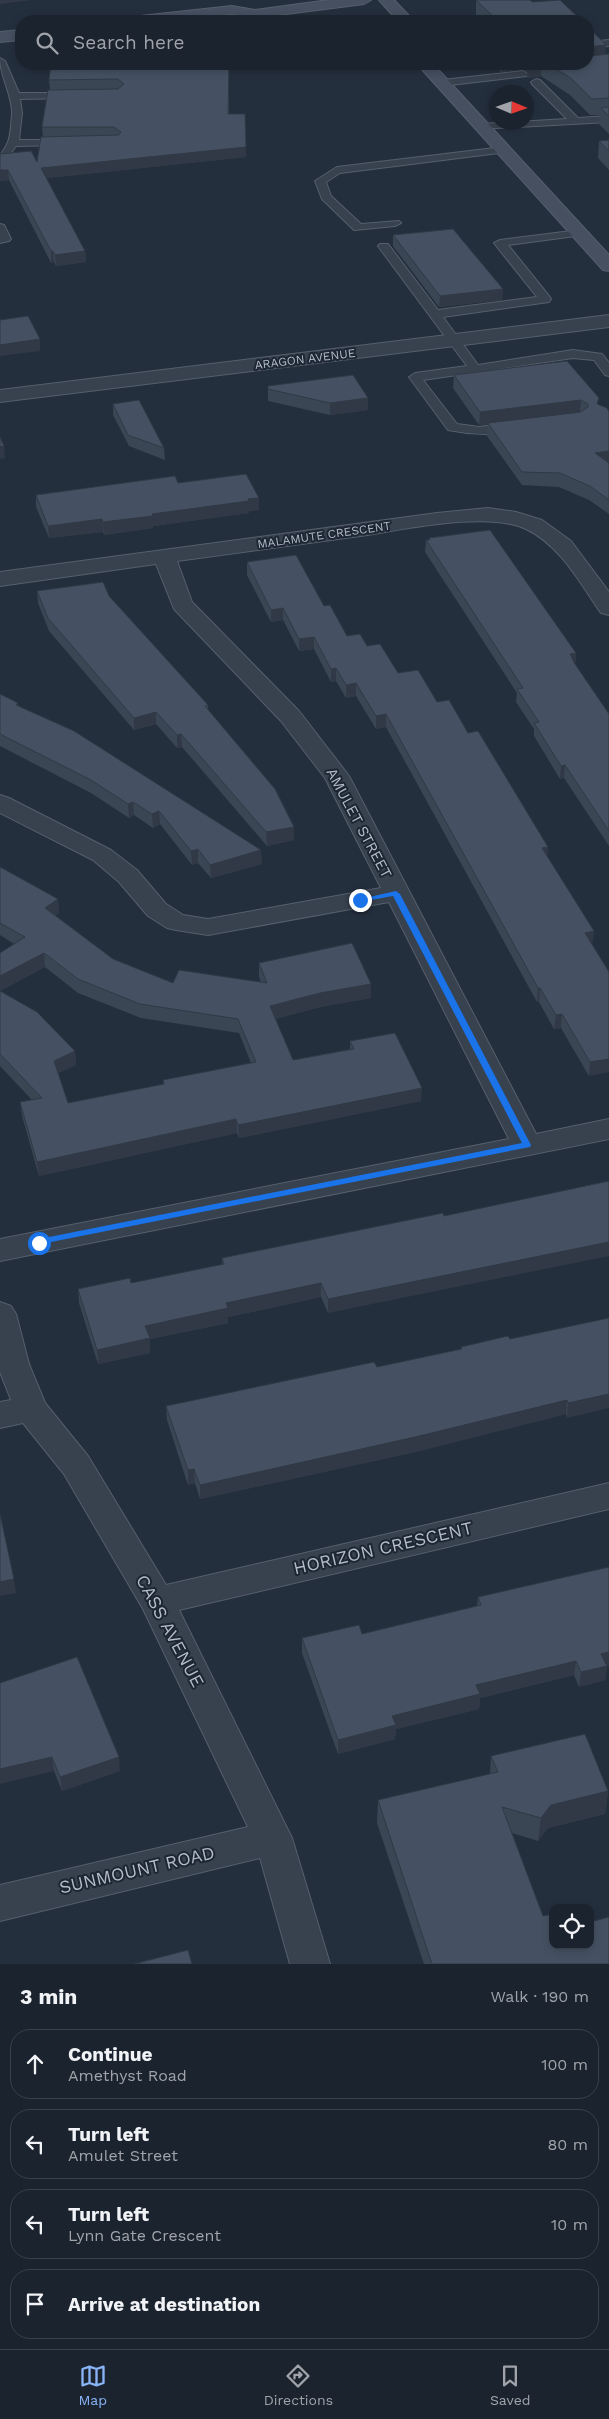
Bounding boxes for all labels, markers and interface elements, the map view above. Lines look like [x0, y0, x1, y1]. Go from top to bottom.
search box [15, 15, 594, 70]
icon: search [33, 29, 61, 57]
text: Search here [73, 31, 184, 54]
north arrow [489, 85, 534, 130]
street label: ARAGON AVENUE [254, 346, 356, 372]
street label: MALAMUTE CRESCENT [256, 519, 392, 551]
street label: AMULET STREET [322, 765, 396, 881]
route end [349, 889, 372, 912]
route start [28, 1232, 51, 1255]
street label: HORIZON CRESCENT [291, 1517, 475, 1578]
street label: CASS AVENUE [132, 1571, 209, 1690]
street label: SUNMOUNT ROAD [57, 1841, 217, 1898]
map controls [549, 1904, 594, 1949]
button: locate [549, 1904, 594, 1949]
text: 3 min [20, 1984, 77, 2009]
text: Walk · 190 m [491, 1987, 589, 2006]
text: Continue [68, 2043, 152, 2066]
icon: ahead [21, 2050, 49, 2078]
text: 100 m [541, 2055, 588, 2074]
text: Amethyst Road [68, 2066, 187, 2085]
text: Turn left [68, 2123, 149, 2146]
icon: left [21, 2130, 49, 2158]
text: 80 m [547, 2135, 588, 2154]
text: Amulet Street [68, 2146, 178, 2165]
text: Turn left [68, 2203, 149, 2226]
icon: left [21, 2210, 49, 2238]
text: 10 m [551, 2215, 588, 2234]
text: Lynn Gate Crescent [68, 2226, 221, 2245]
icon: arrive [21, 2290, 49, 2318]
text: Arrive at destination [68, 2293, 260, 2316]
tab: Map [78, 2362, 107, 2408]
tab: Directions [264, 2362, 333, 2408]
tab: Saved [490, 2362, 531, 2408]

